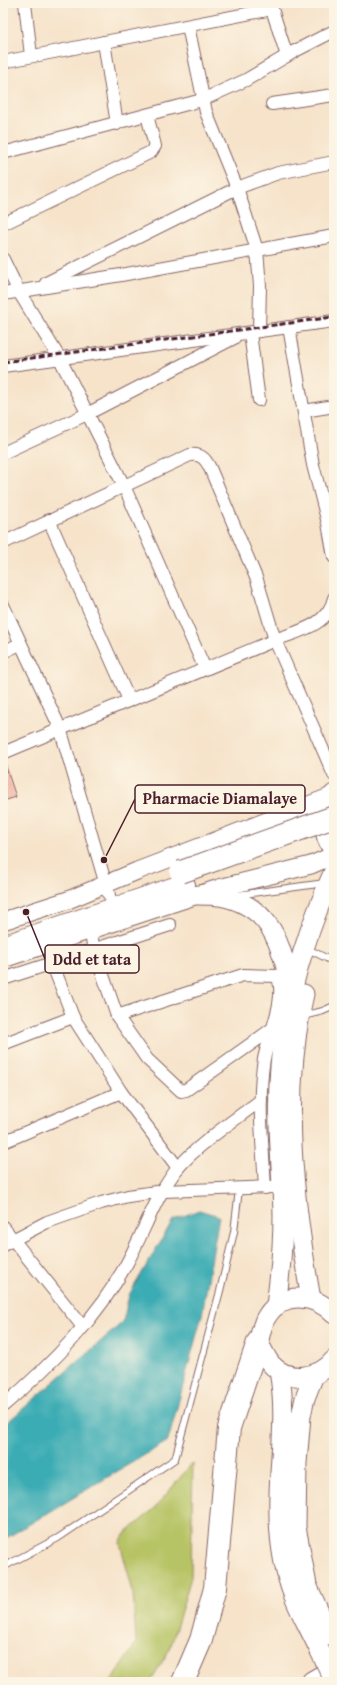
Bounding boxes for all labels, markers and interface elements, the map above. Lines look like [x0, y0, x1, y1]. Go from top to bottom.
callout: Pharmacie Diamalaye [135, 785, 305, 813]
text: Pharmacie Diamalaye [143, 786, 297, 810]
callout: Ddd et tata [45, 945, 139, 973]
text: Ddd et tata [53, 947, 132, 971]

